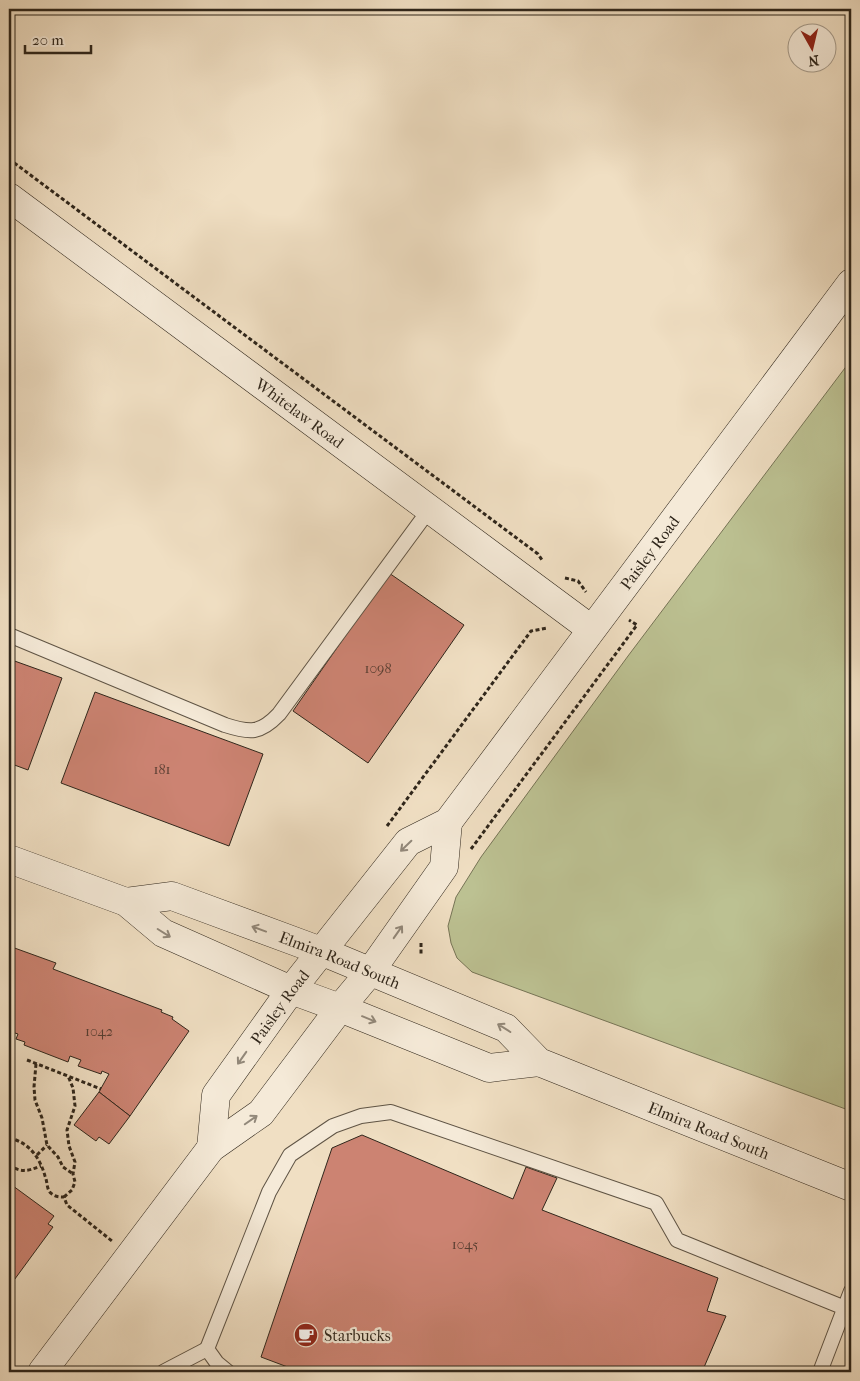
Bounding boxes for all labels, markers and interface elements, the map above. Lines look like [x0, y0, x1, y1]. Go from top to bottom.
scale bar [25, 22, 91, 54]
north arrow [788, 22, 838, 72]
text: 20 m [32, 31, 64, 49]
text: N [807, 51, 820, 70]
street label: Whitelaw Road [251, 373, 348, 452]
street label: Paisley Road [616, 512, 683, 593]
house number: 1098 [364, 660, 392, 677]
house number: 181 [153, 761, 171, 778]
one-way arrow [400, 840, 412, 852]
one-way arrow [252, 924, 267, 933]
one-way arrow [393, 925, 403, 939]
street label: Elmira Road South [277, 927, 403, 993]
one-way arrow [156, 928, 170, 938]
street label: Paisley Road [246, 966, 313, 1047]
one-way arrow [361, 1015, 376, 1025]
house number: 1042 [85, 1023, 113, 1040]
one-way arrow [497, 1023, 511, 1034]
one-way arrow [237, 1051, 247, 1065]
street label: Elmira Road South [646, 1097, 772, 1163]
one-way arrow [244, 1115, 258, 1125]
house number: 1045 [452, 1236, 478, 1253]
cafe icon: Starbucks [293, 1322, 319, 1348]
place label: Starbucks [324, 1326, 391, 1345]

